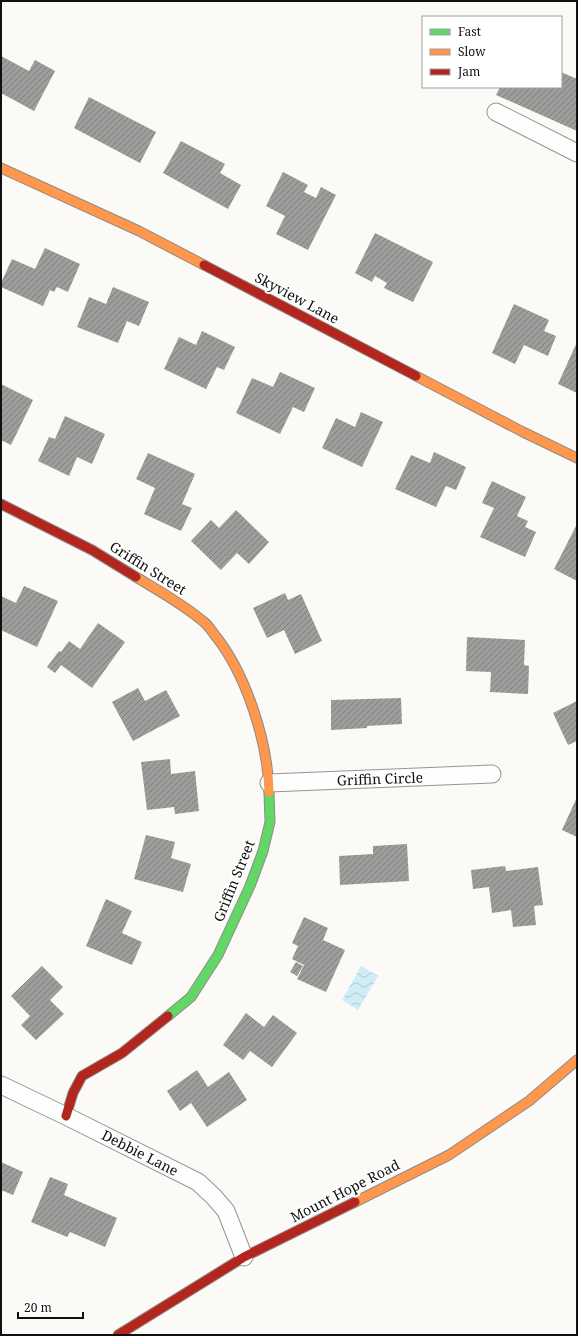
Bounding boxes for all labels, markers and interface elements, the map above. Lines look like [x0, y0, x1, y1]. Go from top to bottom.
legend [422, 16, 562, 88]
text: Fast [458, 23, 481, 40]
text: Slow [458, 43, 486, 60]
text: Jam [457, 63, 480, 80]
street label: Skyview Lane [252, 267, 343, 328]
street label: Griffin Street [106, 537, 190, 599]
street label: Griffin Circle [337, 768, 423, 789]
street label: Griffin Street [208, 837, 259, 925]
street label: Debbie Lane [99, 1125, 182, 1180]
street label: Mount Hope Road [287, 1155, 403, 1226]
scale bar [18, 1294, 83, 1320]
text: 20 m [24, 1299, 52, 1316]

